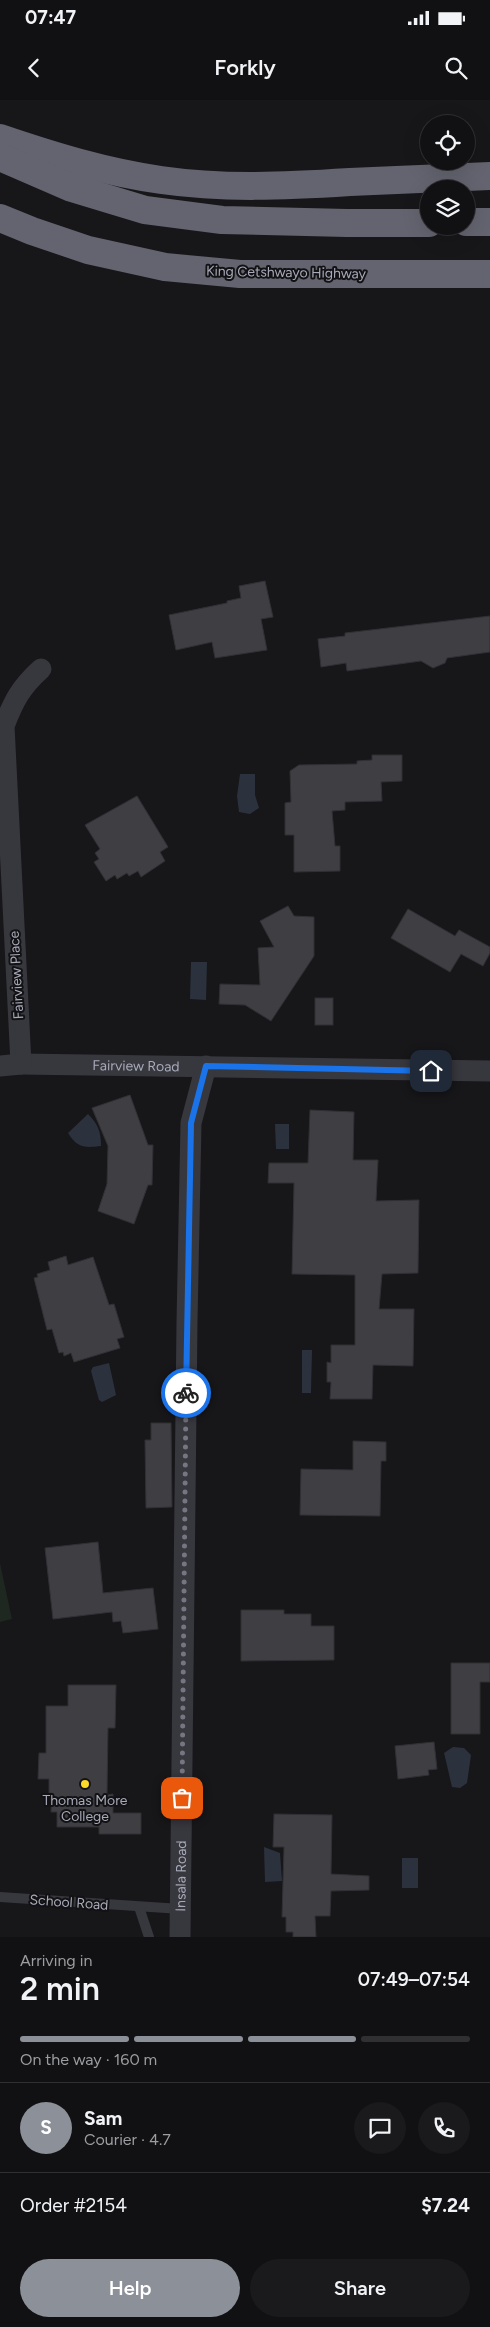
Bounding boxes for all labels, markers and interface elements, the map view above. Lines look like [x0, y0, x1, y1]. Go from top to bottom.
text: 07:47 [25, 6, 76, 29]
icon: back [20, 54, 48, 82]
text: Forkly [214, 54, 276, 81]
icon: search [442, 54, 470, 82]
map controls [420, 115, 475, 235]
button: locate [420, 115, 475, 170]
button: layers [420, 180, 475, 235]
street label: King Cetshwayo Highway [206, 263, 367, 282]
street label: Fairview Place [6, 930, 27, 1020]
pin [410, 1050, 452, 1092]
street label: Fairview Road [92, 1057, 180, 1075]
icon: home [417, 1057, 445, 1085]
courier [161, 1368, 211, 1418]
icon: bike [172, 1379, 200, 1407]
pin [161, 1777, 203, 1819]
marker: Thomas More College [79, 1778, 91, 1790]
icon: bag [168, 1784, 196, 1812]
place label: Thomas More College [42, 1792, 128, 1825]
street label: Insala Road [172, 1840, 190, 1912]
street label: School Road [29, 1891, 109, 1914]
text: Arriving in [20, 1951, 92, 1970]
text: 07:49–07:54 [358, 1968, 470, 1991]
text: 2 min [20, 1970, 100, 2008]
text: On the way · 160 m [20, 2050, 157, 2069]
button: chat [354, 2102, 406, 2154]
button: phone [418, 2102, 470, 2154]
text: Sam [84, 2107, 122, 2130]
text: S [40, 2116, 52, 2139]
text: Courier · 4.7 [84, 2130, 171, 2149]
text: Order #2154 [20, 2194, 127, 2217]
text: $7.24 [421, 2194, 470, 2217]
button: Help [20, 2259, 240, 2317]
button: Share [250, 2259, 470, 2317]

